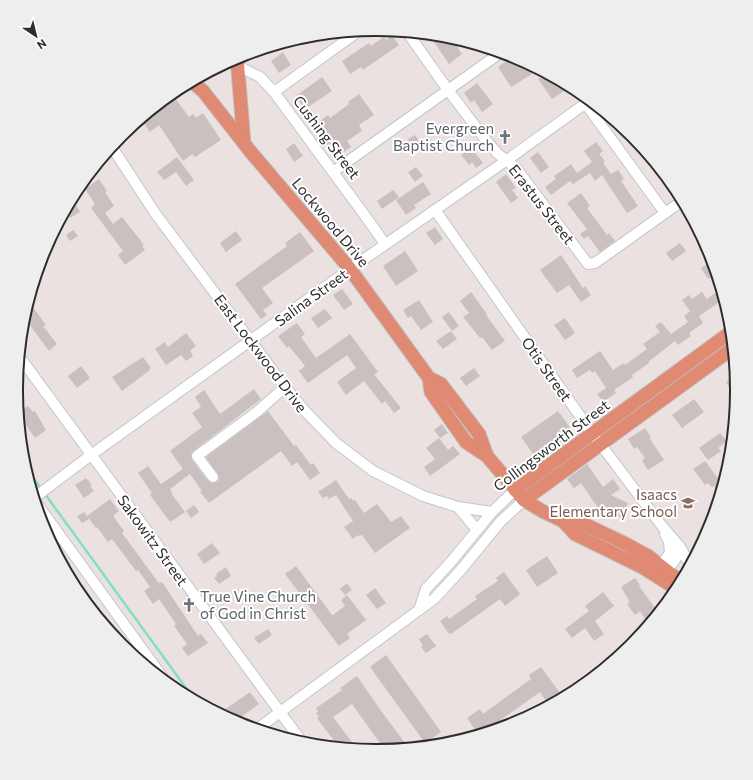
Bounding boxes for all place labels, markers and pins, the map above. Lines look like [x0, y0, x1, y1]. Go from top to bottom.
place label: Evergreen Baptist Church [393, 119, 494, 154]
church icon: Evergreen Baptist Church [497, 129, 513, 145]
place label: Isaacs Elementary School [550, 485, 677, 520]
school or university icon: Isaacs Elementary School [680, 495, 696, 511]
place label: True Vine Church of God in Christ [200, 587, 316, 622]
church icon: True Vine Church of God in Christ [181, 597, 197, 613]

